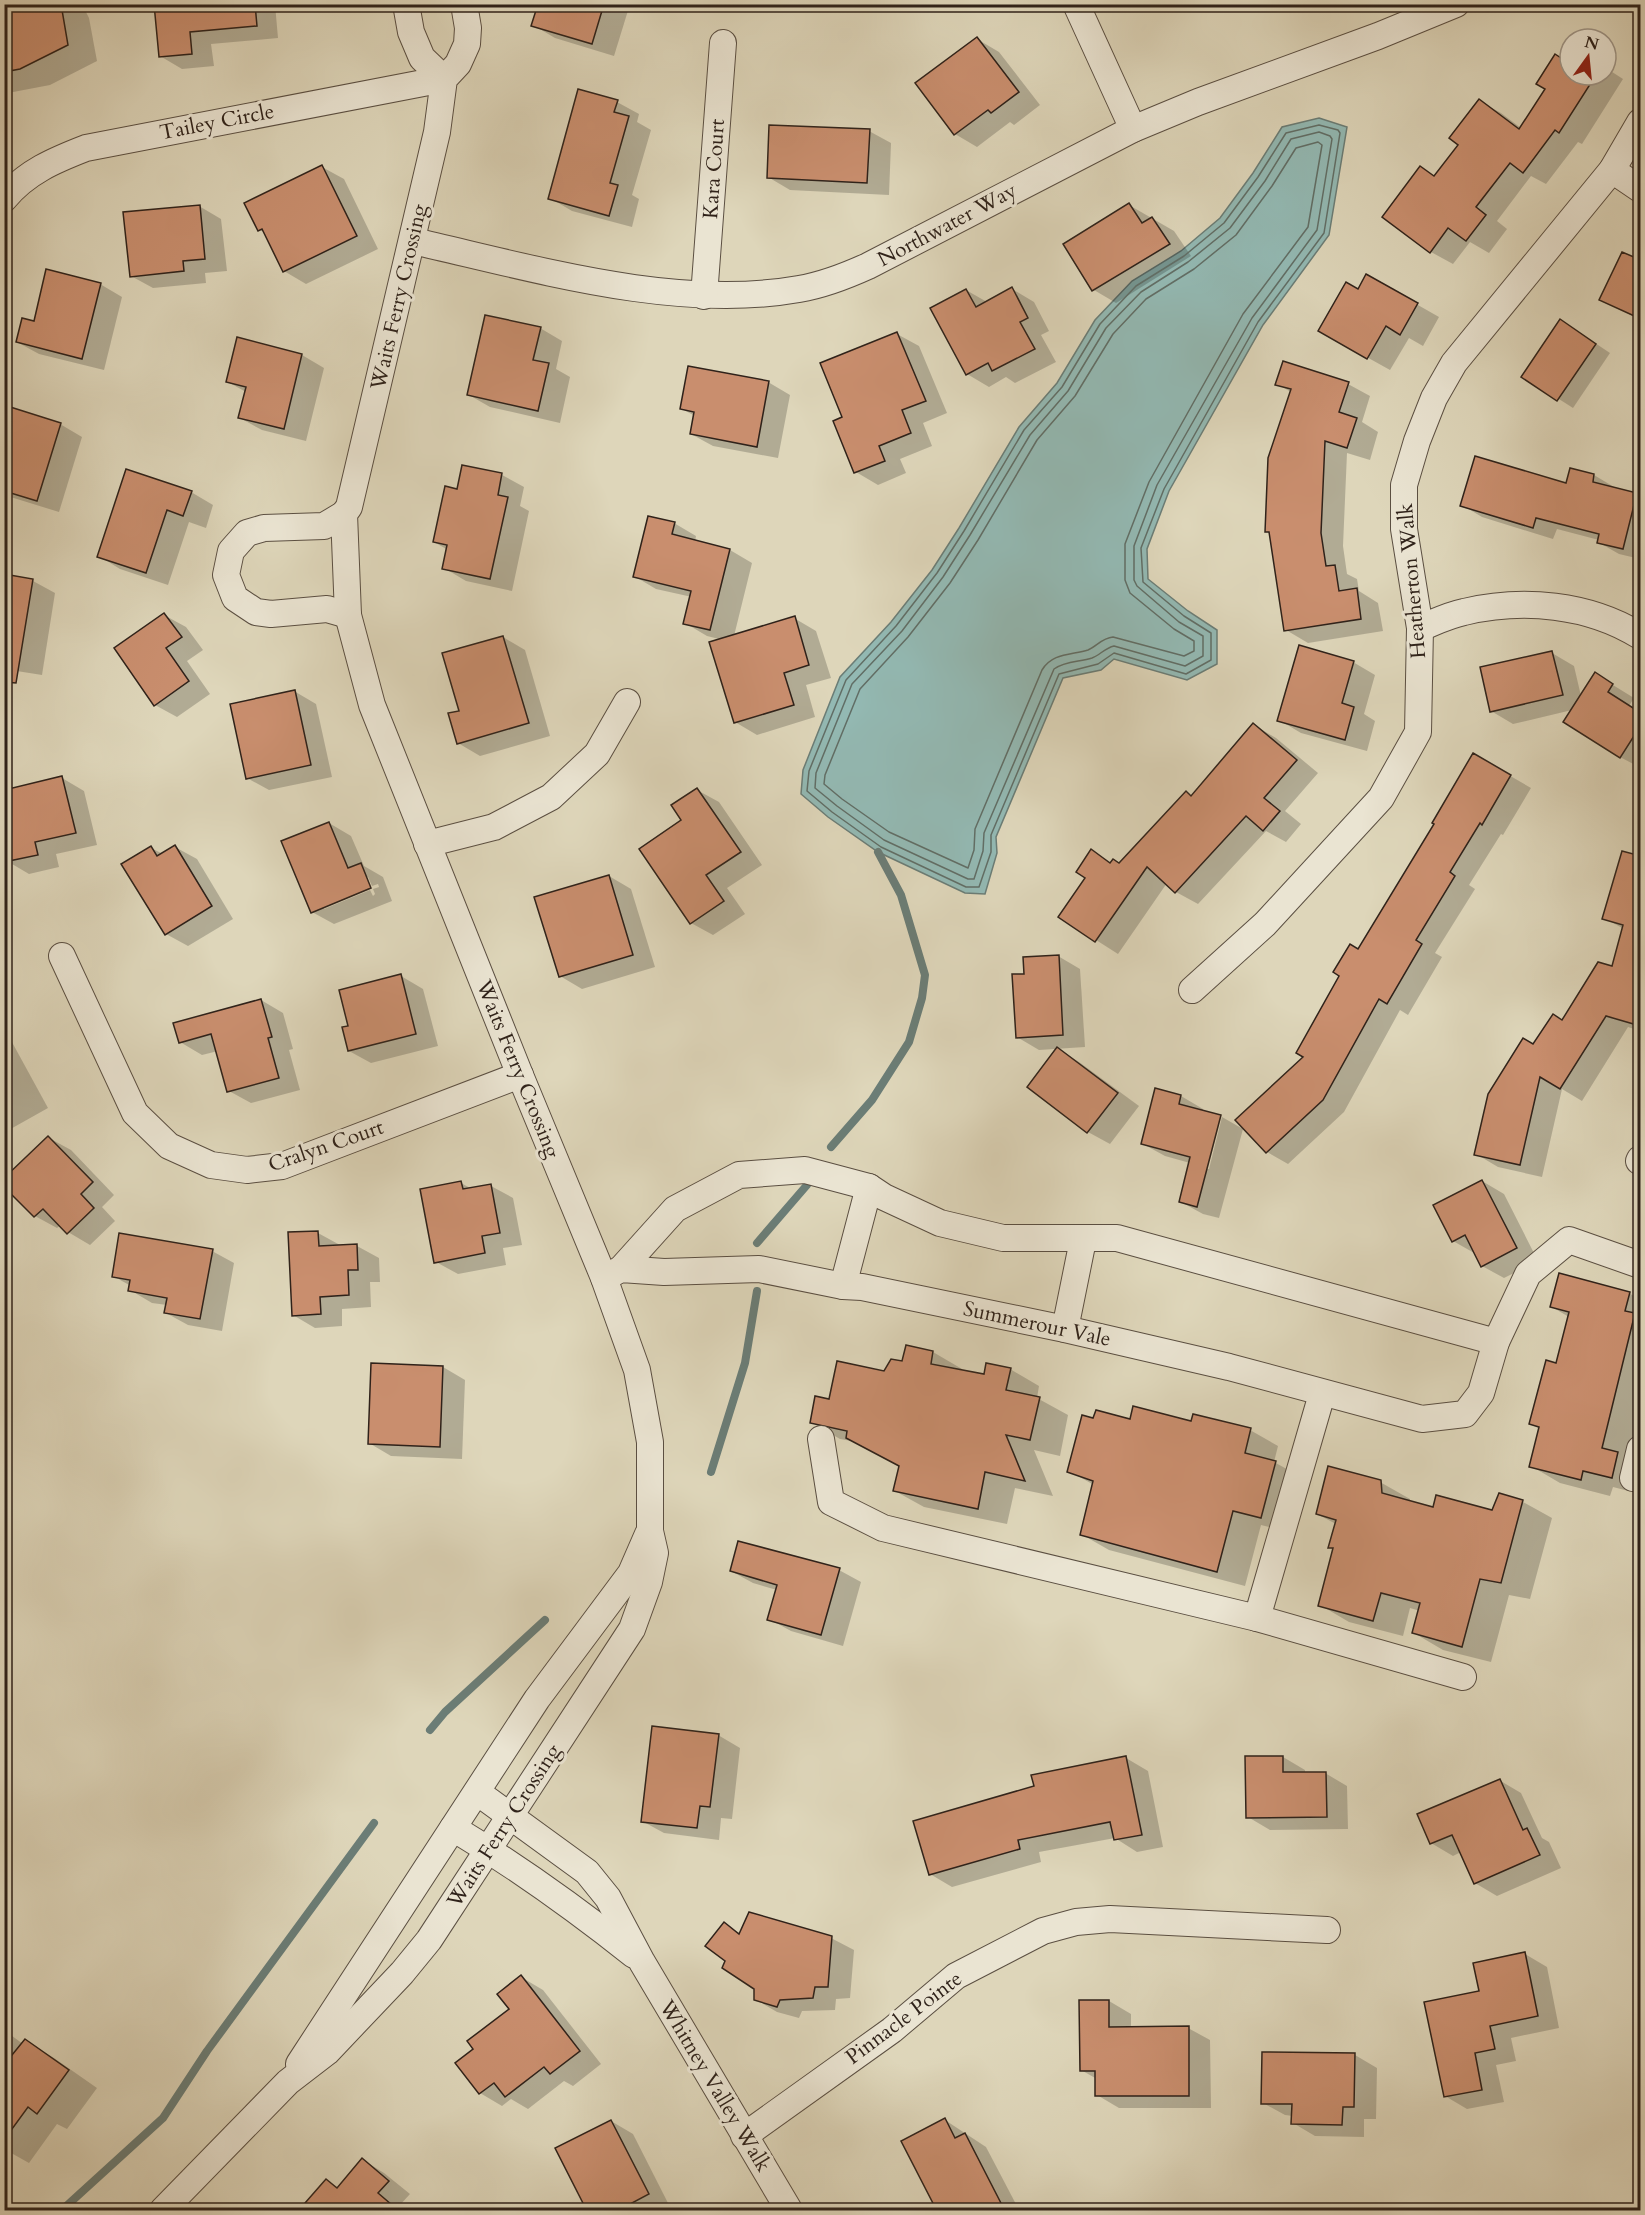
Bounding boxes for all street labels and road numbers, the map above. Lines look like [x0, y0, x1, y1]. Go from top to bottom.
street label: Tailey Circle [157, 97, 277, 147]
street label: Kara Court [696, 118, 732, 220]
street label: Northwater Way [872, 176, 1022, 274]
street label: Waits Ferry Crossing [363, 201, 435, 394]
street label: Heatherton Walk [1391, 501, 1433, 660]
street label: Waits Ferry Crossing [469, 975, 567, 1163]
street label: Cralyn Court [265, 1113, 388, 1179]
street label: Summerour Vale [960, 1294, 1114, 1354]
street label: Waits Ferry Crossing [440, 1738, 568, 1914]
street label: Pinnacle Pointe [840, 1965, 968, 2071]
street label: Whitney Valley Walk [652, 1994, 778, 2178]

